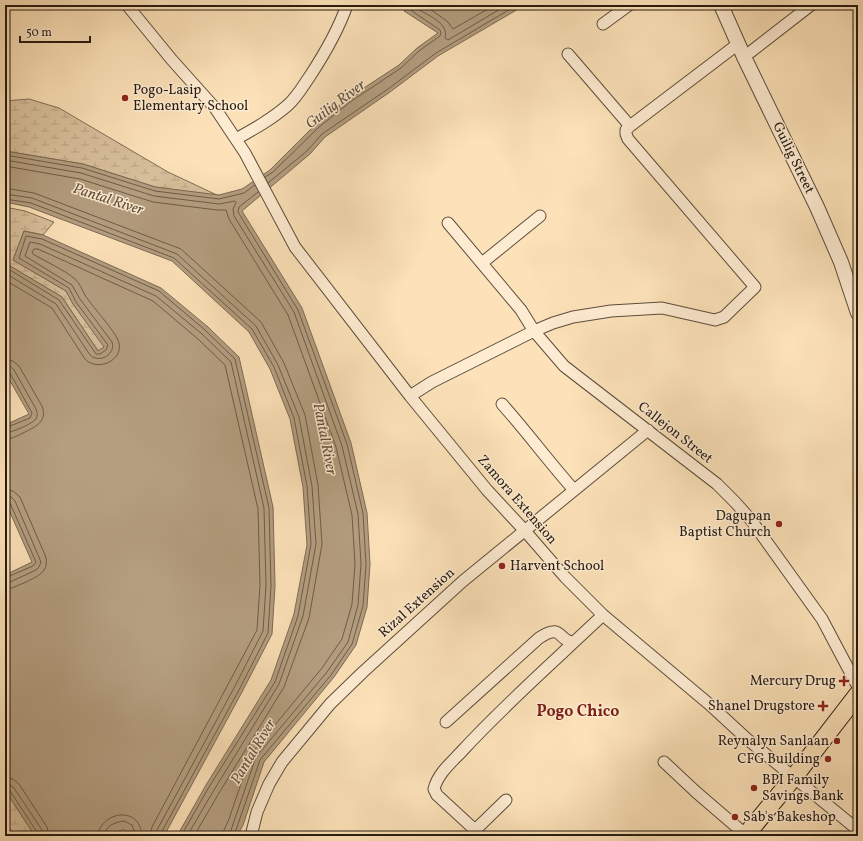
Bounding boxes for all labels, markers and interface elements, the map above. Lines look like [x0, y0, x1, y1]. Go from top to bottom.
scale bar [20, 18, 90, 44]
text: 50 m [26, 25, 52, 41]
water label: Guilig River [302, 75, 371, 135]
place label: Pogo-Lasip Elementary School [133, 81, 248, 116]
marker: Pogo-Lasip Elementary School [120, 93, 130, 103]
street label: Guilig Street [767, 119, 819, 197]
water label: Pantal River [70, 179, 146, 221]
street label: Callejon Street [634, 398, 717, 468]
water label: Pantal River [307, 401, 341, 477]
street label: Zamora Extension [473, 451, 561, 549]
place label: Dagupan Baptist Church [679, 507, 771, 542]
marker: Dagupan Baptist Church [774, 519, 784, 529]
place label: Harvent School [510, 557, 604, 576]
marker: Harvent School [497, 561, 507, 571]
street label: Rizal Extension [375, 564, 459, 642]
place label: Mercury Drug [750, 672, 836, 691]
marker: Mercury Drug [839, 676, 849, 686]
place label: Shanel Drugstore [708, 697, 815, 716]
district label: Pogo Chico [537, 701, 619, 723]
marker: Shanel Drugstore [818, 701, 828, 711]
water label: Pantal River [226, 715, 282, 789]
place label: Reynalyn Sanlaan [718, 732, 829, 751]
marker: Reynalyn Sanlaan [832, 736, 842, 746]
place label: CFG Building [737, 750, 820, 769]
marker: CFG Building [823, 754, 833, 764]
place label: BPI Family Savings Bank [762, 771, 844, 806]
marker: BPI Family Savings Bank [749, 783, 759, 793]
place label: Sab's Bakeshop [743, 808, 836, 827]
marker: Sab's Bakeshop [730, 812, 740, 822]

